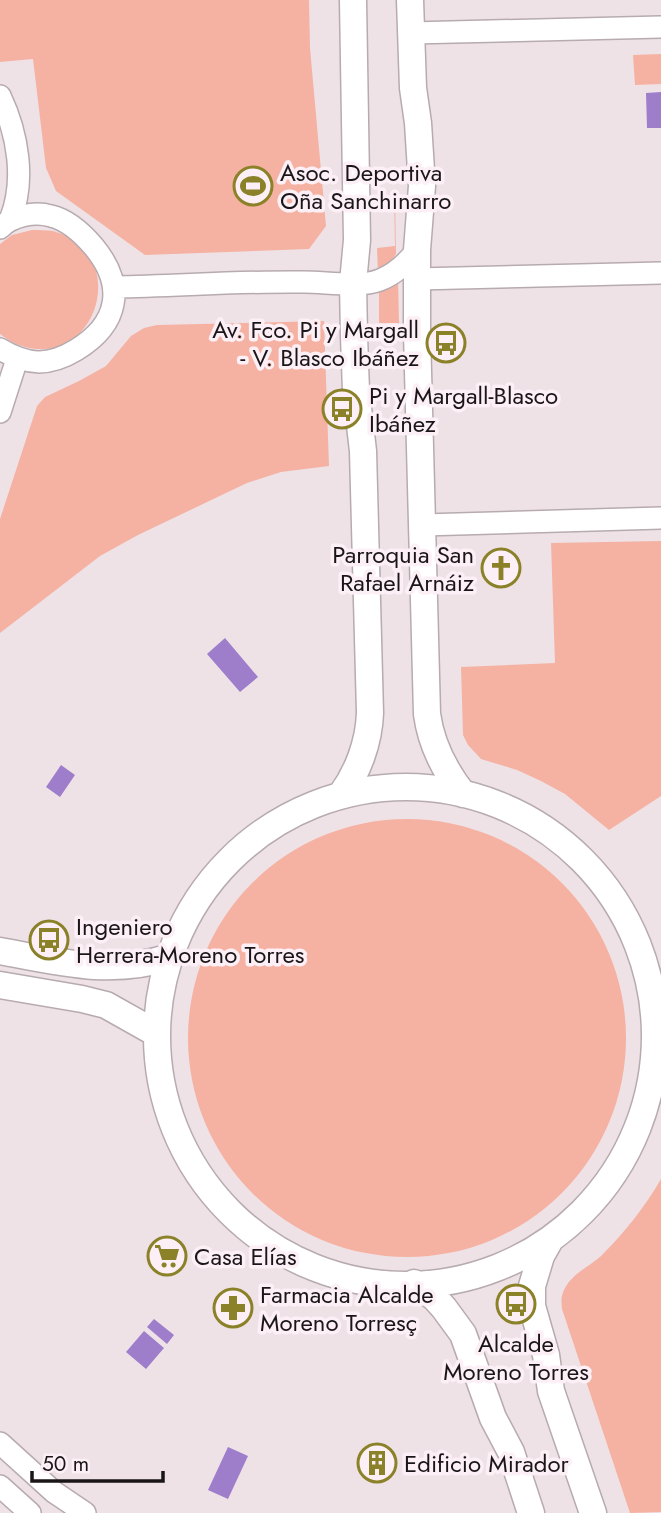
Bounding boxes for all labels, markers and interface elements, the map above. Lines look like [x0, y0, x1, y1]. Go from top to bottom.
place label: Asoc. Deportiva Oña Sanchinarro [280, 155, 451, 218]
sports icon: Asoc. Deportiva Oña Sanchinarro [232, 165, 274, 207]
place label: Av. Fco. Pi y Margall - V. Blasco Ibáñez [212, 312, 419, 375]
bus stop icon: Av. Fco. Pi y Margall - V. Blasco Ibáñez [425, 322, 467, 364]
place label: Pi y Margall-Blasco Ibáñez [369, 378, 558, 441]
bus stop icon: Pi y Margall-Blasco Ibáñez [321, 388, 363, 430]
place label: Parroquia San Rafael Arnáiz [332, 537, 474, 600]
church icon: Parroquia San Rafael Arnáiz [480, 547, 522, 589]
place label: Ingeniero Herrera-Moreno Torres [76, 909, 304, 972]
bus stop icon: Ingeniero Herrera-Moreno Torres [28, 919, 70, 961]
supermarket icon: Casa Elías [146, 1235, 188, 1277]
place label: Casa Elías [194, 1239, 297, 1274]
place label: Farmacia Alcalde Moreno Torresç [260, 1277, 434, 1340]
bus stop icon: Alcalde Moreno Torres [495, 1283, 537, 1325]
pharmacy icon: Farmacia Alcalde Moreno Torresç [212, 1287, 254, 1329]
place label: Alcalde Moreno Torres [443, 1326, 589, 1389]
scale bar [32, 1440, 163, 1484]
building icon: Edificio Mirador [356, 1442, 398, 1484]
place label: Edificio Mirador [404, 1446, 569, 1481]
text: 50 m [42, 1449, 89, 1479]

